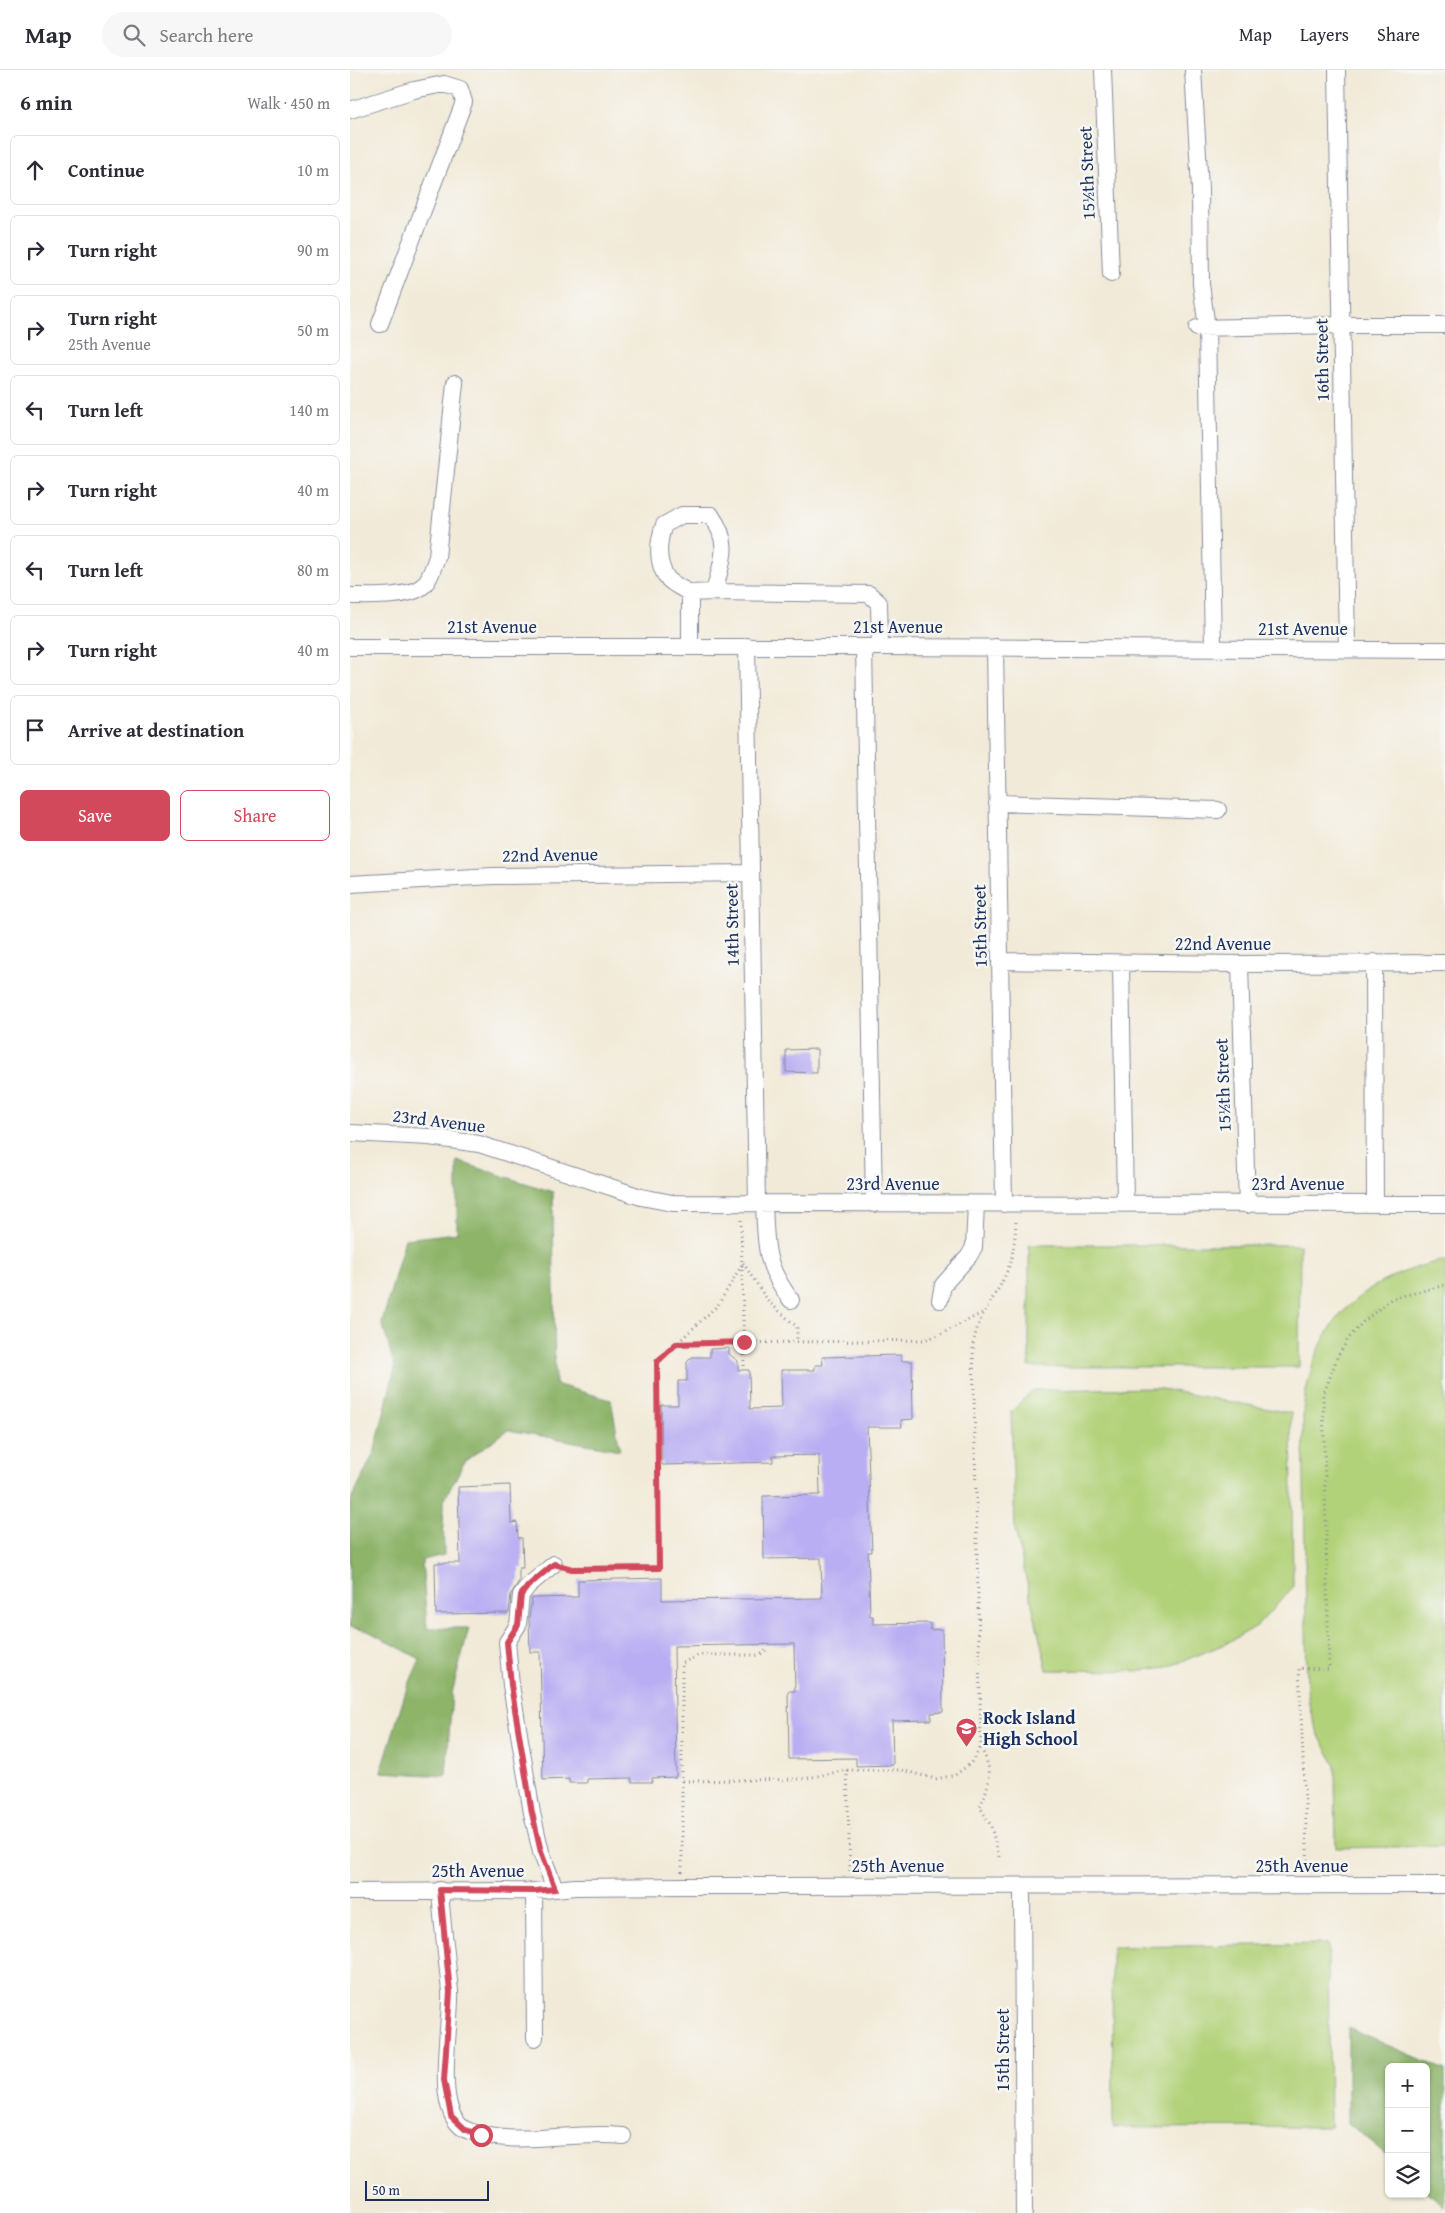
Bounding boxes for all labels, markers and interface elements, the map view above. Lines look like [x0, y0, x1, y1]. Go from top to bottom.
search box [102, 12, 452, 57]
text: Map [25, 17, 72, 52]
icon: search [120, 21, 148, 49]
text: Search here [160, 21, 253, 49]
text: Map [1239, 21, 1272, 48]
text: Layers [1300, 21, 1349, 48]
text: Share [1377, 21, 1420, 48]
text: 6 min [20, 87, 72, 118]
text: Walk · 450 m [247, 91, 330, 115]
street label: 15½th Street [1071, 125, 1102, 220]
icon: ahead [21, 156, 49, 184]
text: Continue [68, 156, 145, 184]
text: 10 m [297, 158, 329, 182]
icon: right [21, 236, 49, 264]
text: Turn right [68, 236, 157, 264]
text: 90 m [297, 238, 329, 262]
text: Turn right [68, 304, 157, 332]
icon: right [21, 316, 49, 344]
street label: 16th Street [1307, 317, 1336, 402]
text: 50 m [297, 318, 329, 342]
text: 25th Avenue [68, 332, 151, 356]
icon: left [21, 396, 49, 424]
text: Turn left [68, 396, 143, 424]
text: 140 m [289, 398, 329, 422]
icon: right [21, 476, 49, 504]
text: Turn right [68, 476, 157, 504]
text: 40 m [297, 478, 329, 502]
icon: left [21, 556, 49, 584]
text: Turn left [68, 556, 143, 584]
text: 80 m [297, 558, 329, 582]
street label: 21st Avenue [447, 613, 537, 640]
street label: 21st Avenue [853, 613, 943, 640]
street label: 21st Avenue [1258, 615, 1348, 642]
icon: right [21, 636, 49, 664]
text: Turn right [68, 636, 157, 664]
text: 40 m [297, 638, 329, 662]
icon: arrive [21, 716, 49, 744]
text: Arrive at destination [68, 716, 244, 744]
button: Save [20, 790, 170, 841]
button: Share [180, 790, 330, 841]
street label: 22nd Avenue [502, 840, 598, 869]
street label: 14th Street [717, 882, 746, 967]
street label: 15th Street [965, 883, 994, 968]
street label: 22nd Avenue [1175, 930, 1271, 957]
street label: 15½th Street [1207, 1037, 1238, 1132]
street label: 23rd Avenue [391, 1101, 487, 1140]
street label: 23rd Avenue [846, 1170, 940, 1197]
street label: 23rd Avenue [1251, 1170, 1345, 1197]
route end [733, 1331, 756, 1354]
place label: Rock Island High School [983, 1704, 1078, 1752]
school or university icon: Rock Island High School [955, 1716, 979, 1747]
street label: 25th Avenue [851, 1852, 945, 1879]
street label: 25th Avenue [1255, 1852, 1349, 1879]
street label: 25th Avenue [431, 1857, 525, 1884]
street label: 15th Street [989, 2008, 1016, 2092]
map controls [1385, 2063, 1430, 2198]
button: + [1385, 2063, 1430, 2108]
button: − [1385, 2108, 1430, 2153]
route start [470, 2124, 493, 2147]
button: layers [1385, 2153, 1430, 2198]
scale bar [365, 2178, 489, 2201]
text: 50 m [372, 2180, 400, 2200]

